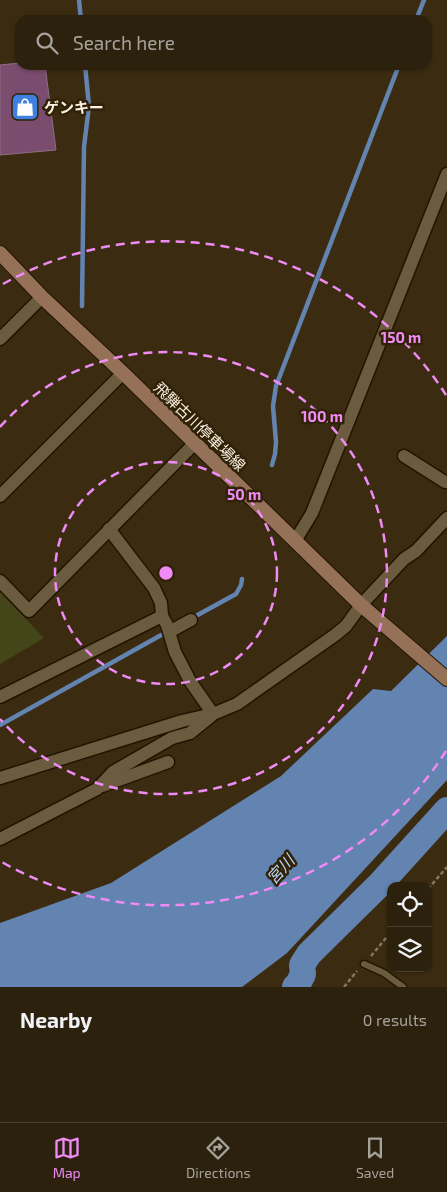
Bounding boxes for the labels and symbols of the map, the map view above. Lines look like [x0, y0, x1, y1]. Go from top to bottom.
shop icon: ゲンキー [10, 92, 40, 122]
place label: ゲンキー [44, 98, 104, 116]
text: 150 m [381, 328, 421, 346]
street label: 飛騨古川停車場線 [151, 378, 249, 474]
text: 100 m [301, 407, 343, 425]
text: 50 m [227, 485, 261, 503]
centre of rings [157, 564, 175, 582]
water label: 宮川 [262, 849, 299, 887]

